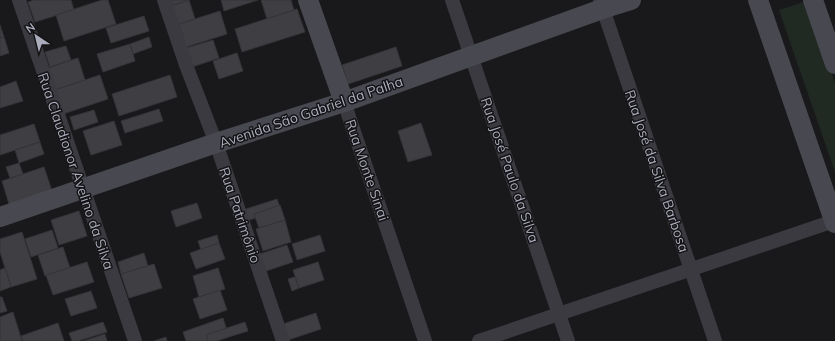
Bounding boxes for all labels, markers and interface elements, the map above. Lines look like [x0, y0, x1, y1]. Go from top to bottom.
north arrow [16, 16, 56, 56]
text: N [23, 20, 38, 36]
street label: Rua Claudionor Avelino da Silva [34, 70, 118, 272]
street label: Avenida São Gabriel da Palha [217, 72, 405, 152]
street label: Rua José da Silva Barbosa [621, 87, 693, 255]
street label: Rua José Paulo da Silva [477, 95, 543, 245]
street label: Rua Monte Sinai [341, 117, 393, 223]
street label: Rua Patrimônio [215, 165, 265, 265]

